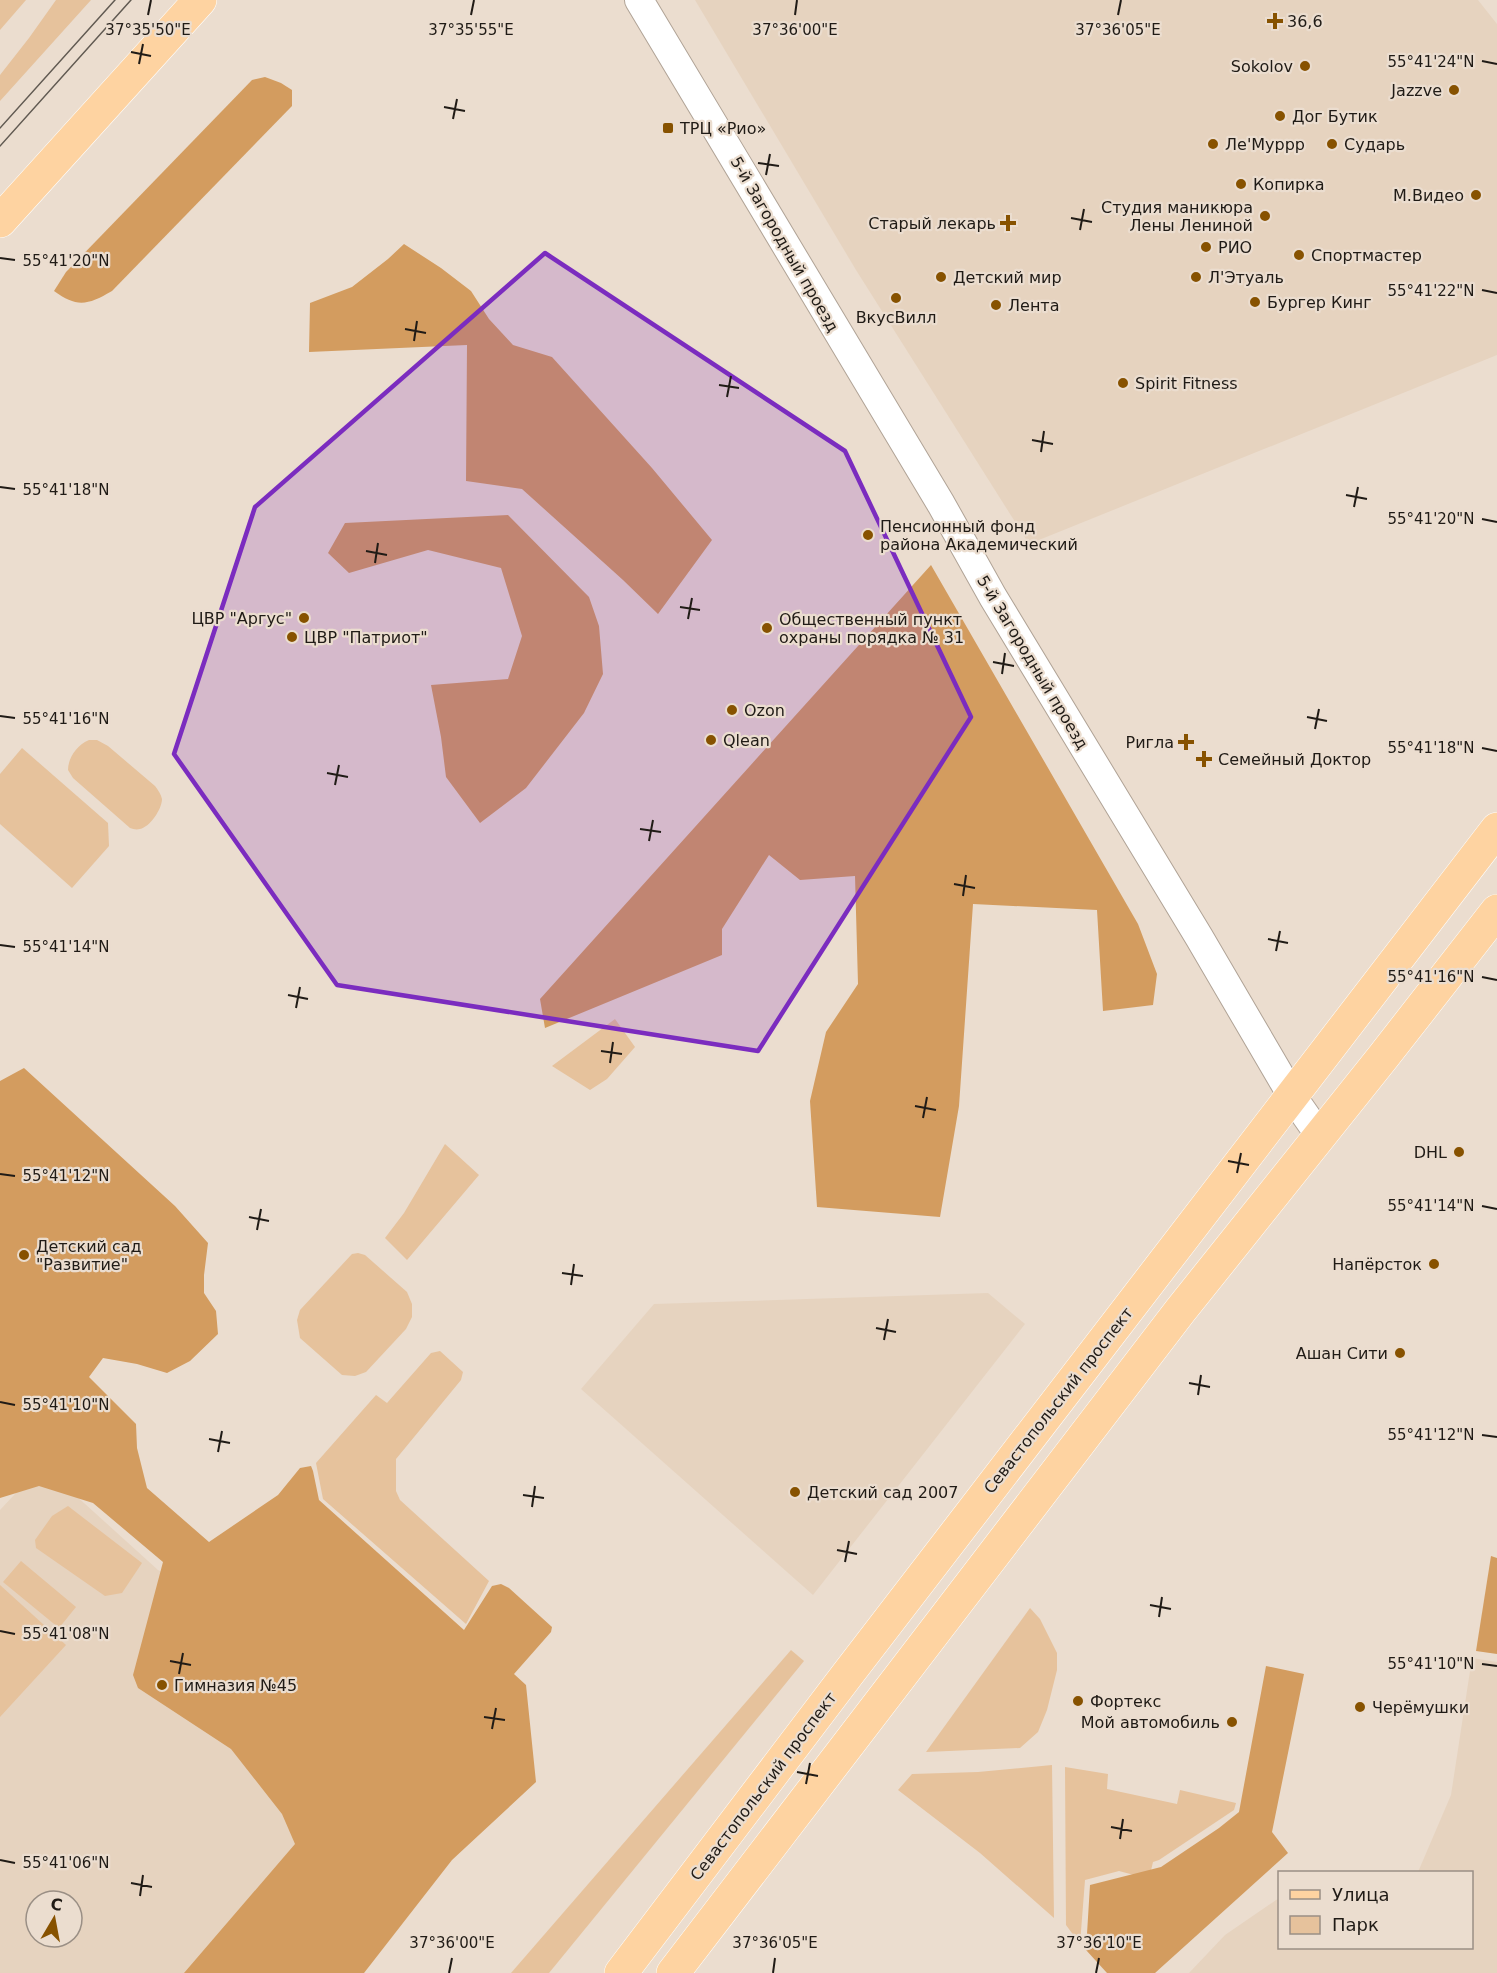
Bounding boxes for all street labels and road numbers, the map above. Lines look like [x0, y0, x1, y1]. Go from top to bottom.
street label: 5-й Загородный проезд [727, 153, 843, 335]
street label: 5-й Загородный проезд [973, 572, 1092, 752]
street label: Севастопольский проспект [980, 1303, 1137, 1497]
street label: Севастопольский проспект [686, 1688, 840, 1884]

